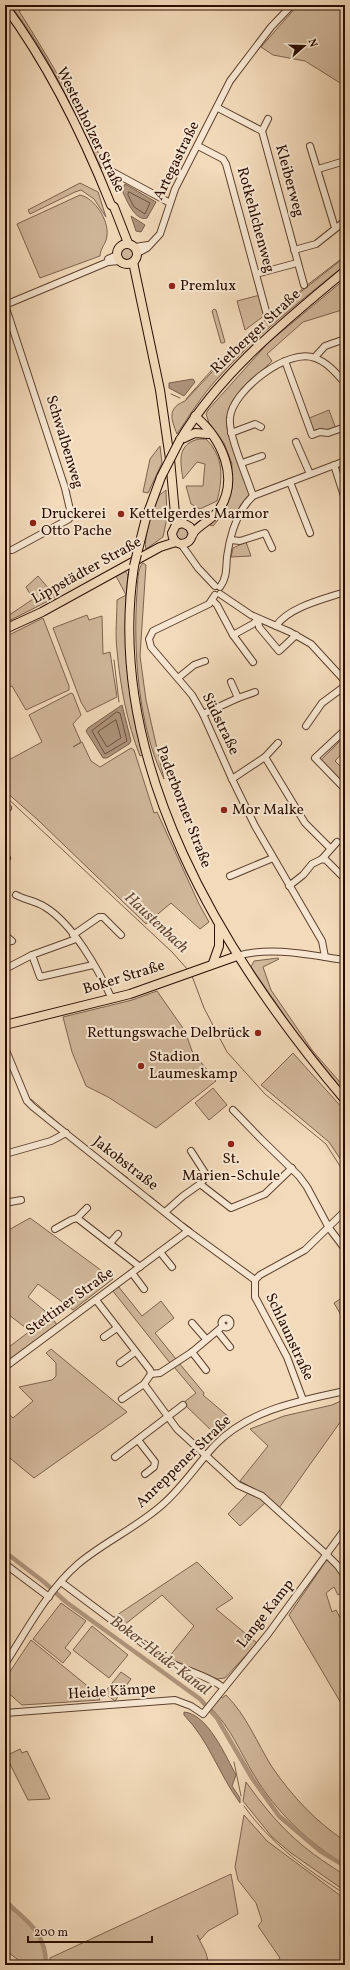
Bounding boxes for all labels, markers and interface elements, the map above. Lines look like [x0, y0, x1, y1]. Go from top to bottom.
north arrow [284, 26, 324, 66]
text: N [304, 37, 320, 49]
street label: Westenholzer Straße [51, 64, 129, 196]
street label: Artegastraße [149, 118, 205, 204]
street label: Kleiberweg [269, 142, 309, 220]
street label: Rotkehlchenweg [231, 165, 279, 276]
place label: Premlux [180, 276, 236, 297]
marker: Premlux [167, 281, 177, 291]
street label: Rietberger Straße [206, 285, 306, 379]
street label: Schwalbenweg [40, 393, 88, 491]
place label: Druckerei Otto Pache [41, 504, 112, 542]
place label: Kettelgerdes Marmor [129, 504, 269, 525]
marker: Kettelgerdes Marmor [116, 509, 126, 519]
marker: Druckerei Otto Pache [28, 518, 38, 528]
street label: Lippstädter Straße [28, 532, 146, 610]
street label: Südstraße [196, 689, 244, 759]
street label: Paderborner Straße [150, 743, 216, 871]
place label: Mor Malke [232, 800, 304, 821]
marker: Mor Malke [219, 805, 229, 815]
water label: Haustenbach [119, 887, 193, 959]
street label: Boker Straße [80, 956, 168, 1000]
place label: Rettungswache Delbrück [87, 1023, 250, 1044]
marker: Rettungswache Delbrück [253, 1028, 263, 1038]
place label: Stadion Laumeskamp [149, 1047, 238, 1085]
marker: Stadion Laumeskamp [136, 1061, 146, 1071]
street label: Jakobstraße [88, 1132, 162, 1196]
marker: St. Marien-Schule [226, 1139, 236, 1149]
place label: St. Marien-Schule [182, 1149, 280, 1187]
street label: Stettiner Straße [22, 1263, 118, 1341]
street label: Schlaunstraße [260, 1290, 318, 1384]
street label: Anreppener Straße [131, 1411, 237, 1513]
street label: Lange Kamp [232, 1575, 300, 1653]
water label: Boker-Heide-Kanal [105, 1611, 215, 1701]
street label: Heide Kämpe [67, 1678, 157, 1706]
scale bar [28, 1918, 152, 1944]
text: 200 m [34, 1925, 68, 1941]

